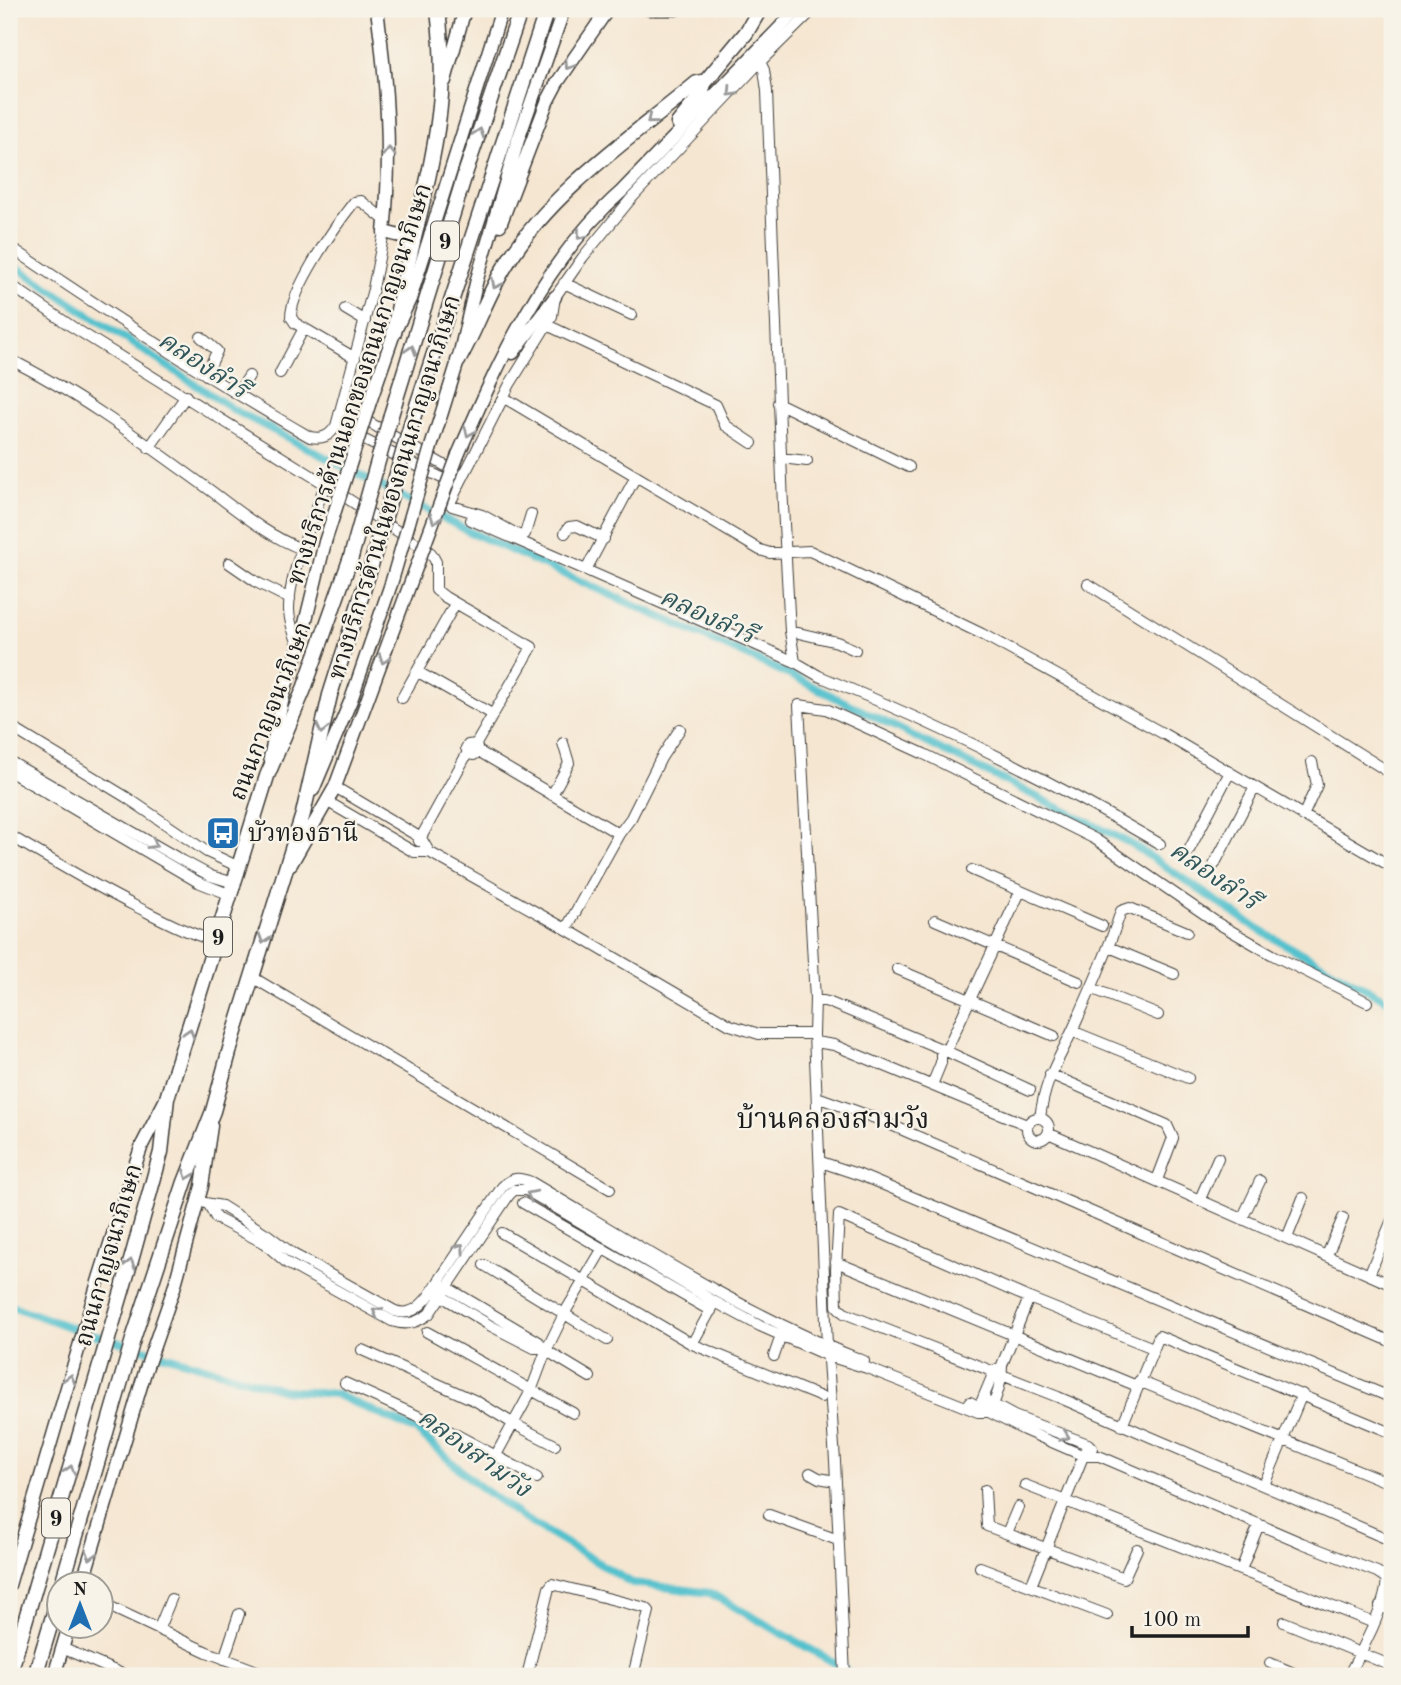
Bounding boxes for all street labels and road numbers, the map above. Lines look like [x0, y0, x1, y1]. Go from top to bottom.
street label: ทางบริการด้านนอกของถนนกาญจนาภิเษก [281, 180, 437, 588]
road number: 9 [431, 222, 459, 260]
street label: ทางบริการด้านในของถนนกาญจนาภิเษก [318, 290, 466, 683]
street label: ถนนกาญจนาภิเษก [225, 618, 317, 804]
road number: 9 [204, 918, 232, 956]
street label: ถนนกาญจนาภิเษก [70, 1161, 148, 1350]
road number: 9 [42, 1498, 70, 1538]

